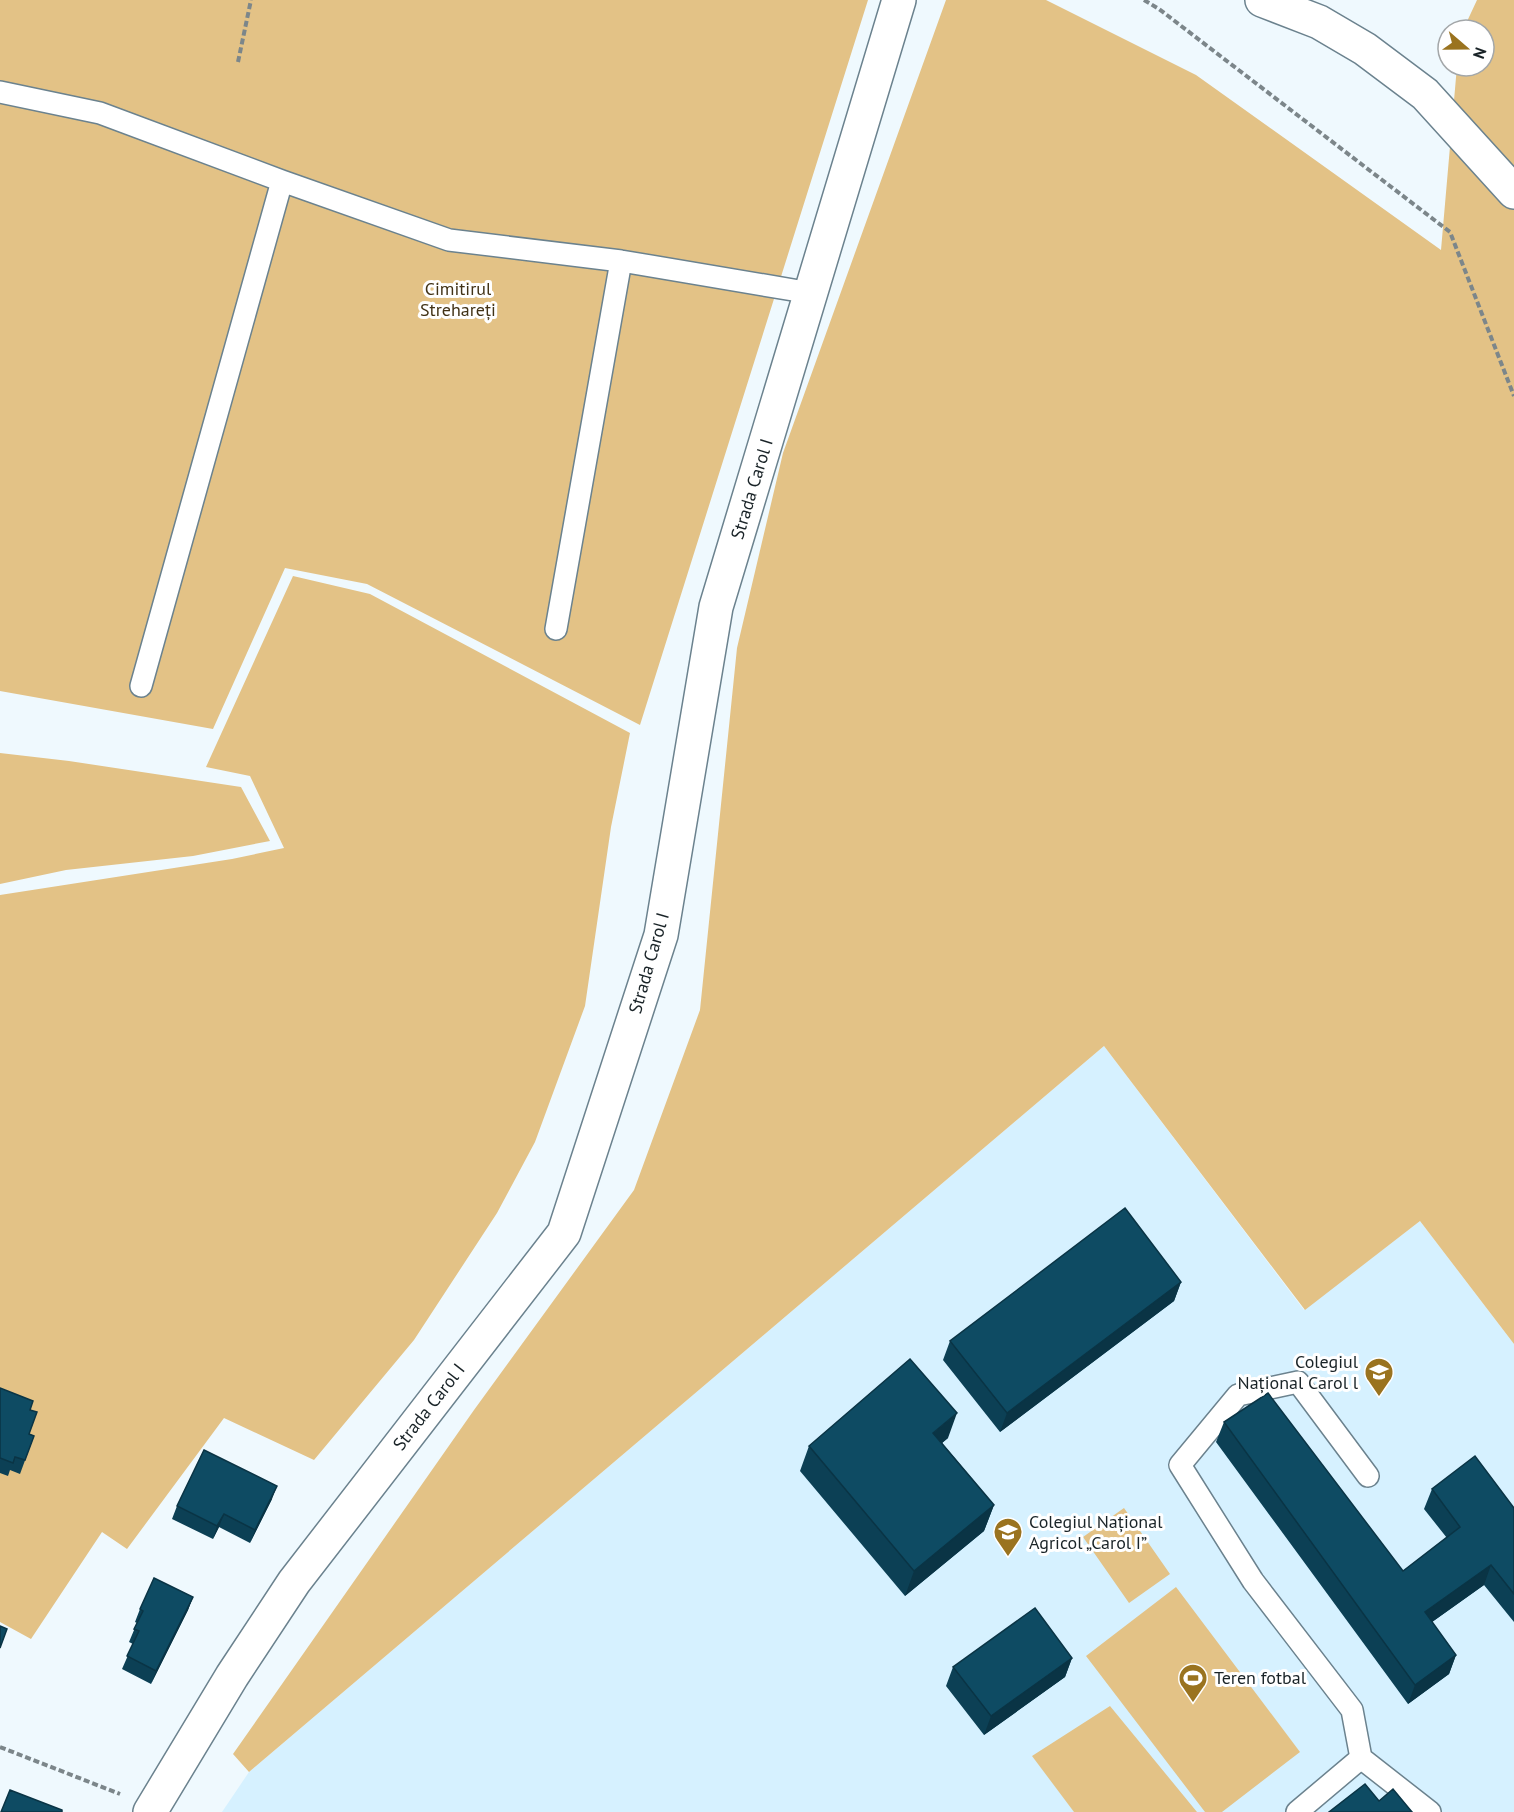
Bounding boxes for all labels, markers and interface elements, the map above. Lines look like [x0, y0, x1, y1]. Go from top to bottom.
north arrow [1436, 18, 1496, 78]
text: N [1469, 45, 1491, 61]
park label: Cimitirul Strehareți [420, 277, 496, 321]
street label: Strada Carol I [725, 436, 778, 542]
street label: Strada Carol I [623, 910, 674, 1016]
place label: Colegiul Național Carol l [1238, 1350, 1359, 1394]
school or university icon: Colegiul Național Carol l [1363, 1356, 1395, 1398]
street label: Strada Carol I [388, 1359, 470, 1455]
place label: Colegiul Național Agricol „Carol I” [1029, 1510, 1163, 1554]
school or university icon: Colegiul Național Agricol „Carol I” [992, 1516, 1024, 1558]
sports icon: Teren fotbal [1177, 1662, 1209, 1704]
place label: Teren fotbal [1214, 1666, 1307, 1689]

